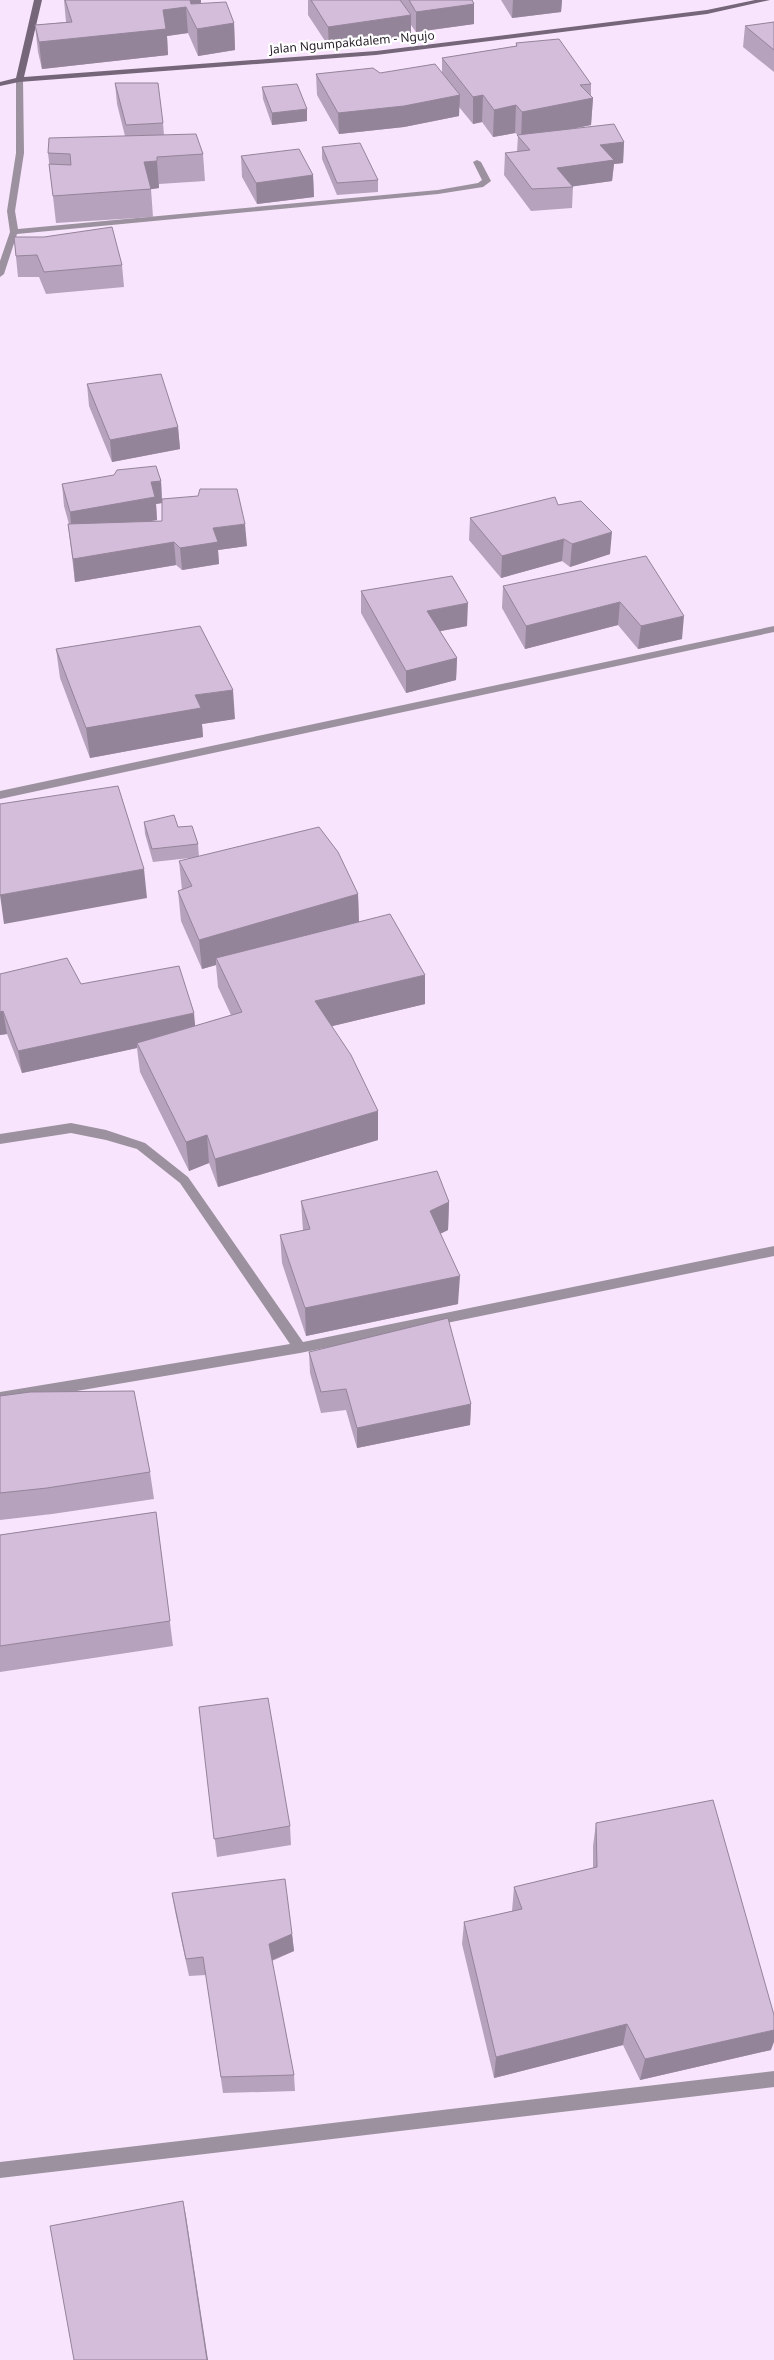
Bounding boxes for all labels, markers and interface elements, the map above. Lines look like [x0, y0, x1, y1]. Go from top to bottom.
street label: Jalan Ngumpakdalem - Ngujo [268, 26, 435, 58]

